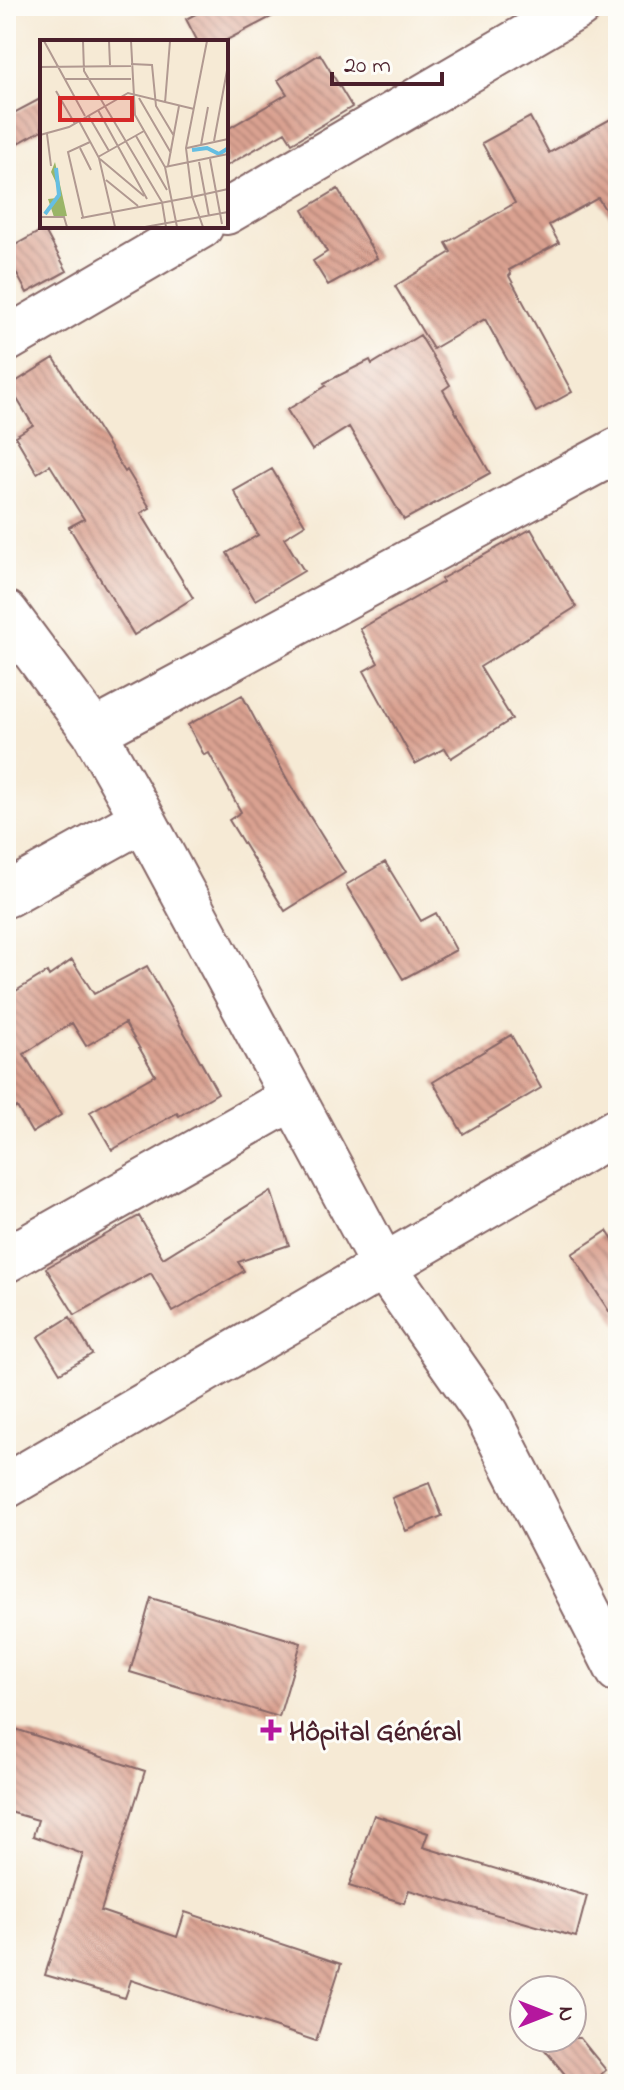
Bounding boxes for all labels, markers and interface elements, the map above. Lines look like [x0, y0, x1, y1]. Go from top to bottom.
scale bar [332, 36, 442, 86]
inset map [40, 40, 228, 228]
text: 20 m [344, 49, 391, 84]
place label: Hôpital Général [289, 1713, 462, 1754]
marker: Hôpital Général [260, 1719, 282, 1741]
north arrow [508, 1974, 588, 2054]
text: N [549, 2007, 581, 2021]

